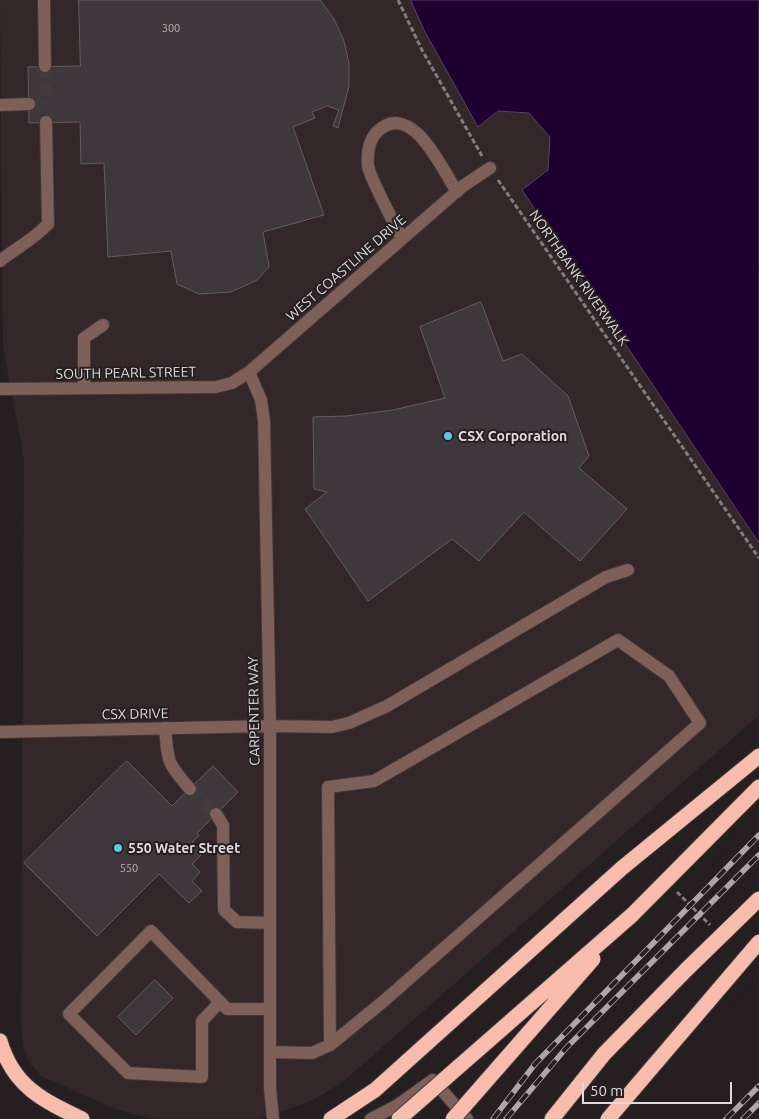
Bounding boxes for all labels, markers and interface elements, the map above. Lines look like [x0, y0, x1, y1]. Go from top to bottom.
house number: 300 [162, 21, 180, 35]
street label: NORTHBANK RIVERWALK [526, 207, 632, 349]
street label: WEST COASTLINE DRIVE [283, 211, 409, 325]
street label: SOUTH PEARL STREET [56, 363, 196, 383]
place label: CSX Corporation [458, 428, 567, 444]
marker: CSX Corporation [442, 430, 454, 442]
street label: CARPENTER WAY [245, 656, 263, 766]
street label: CSX DRIVE [101, 705, 169, 723]
place label: 550 Water Street [128, 840, 240, 856]
marker: 550 Water Street [112, 842, 124, 854]
house number: 550 [120, 861, 138, 875]
scale bar [584, 1072, 734, 1104]
text: 50 m [590, 1082, 623, 1099]

